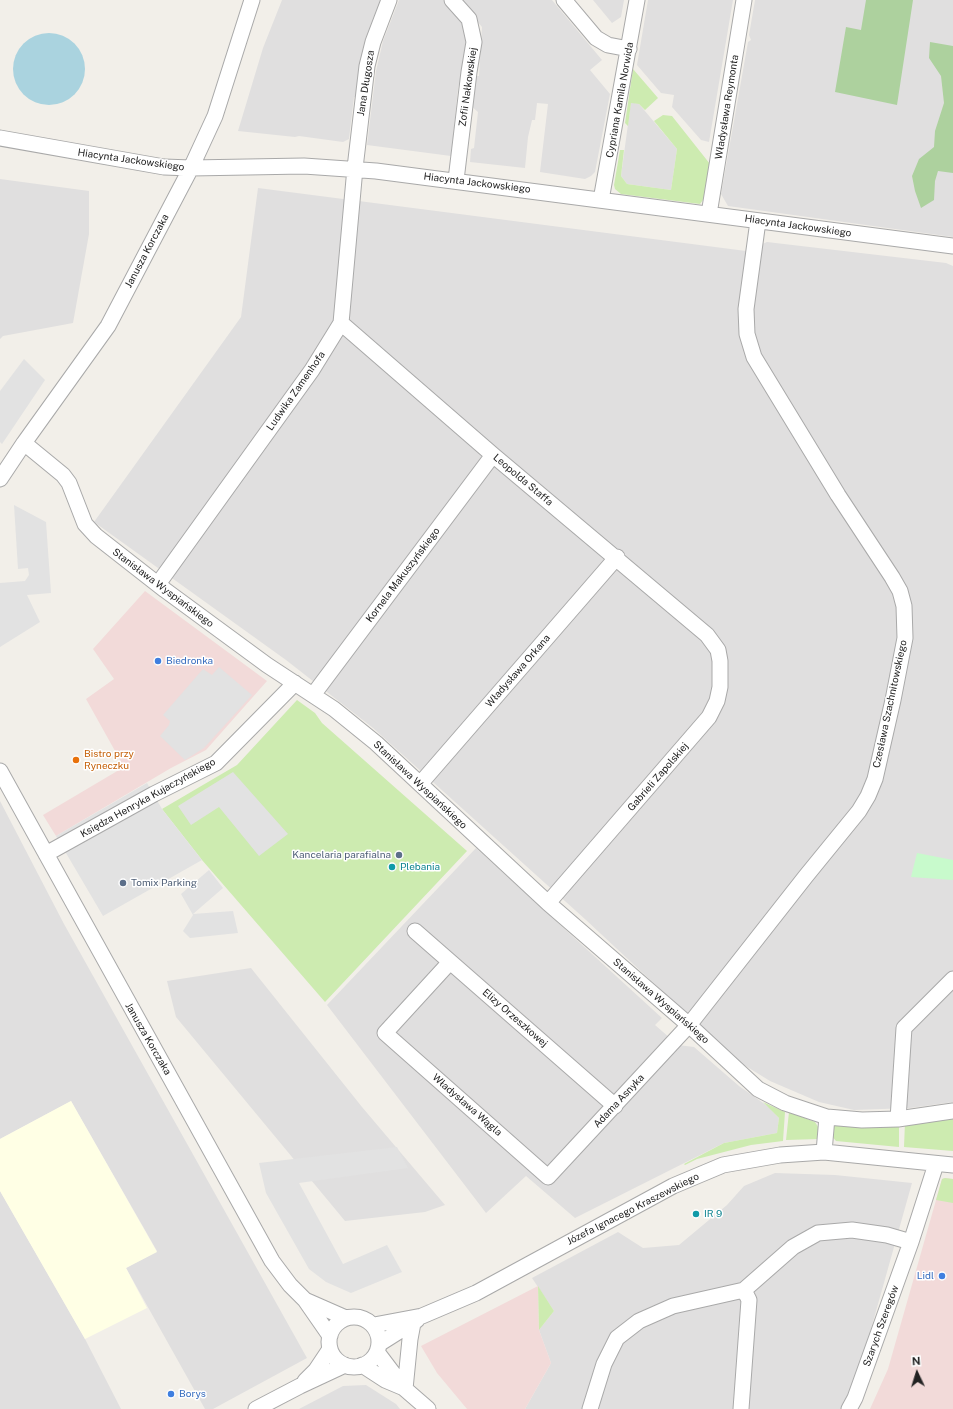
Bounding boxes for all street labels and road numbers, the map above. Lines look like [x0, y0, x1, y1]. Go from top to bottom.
street label: Cypriana Kamila Norwida [604, 41, 636, 159]
street label: Zofii Nałkowskiej [457, 47, 479, 127]
street label: Jana Długosza [355, 49, 377, 117]
street label: Władysława Reymonta [713, 54, 741, 160]
street label: Hiacynta Jackowskiego [77, 147, 185, 173]
street label: Hiacynta Jackowskiego [423, 170, 531, 196]
street label: Janusza Korczaka [123, 212, 171, 290]
street label: Hiacynta Jackowskiego [744, 213, 852, 239]
street label: Ludwika Zamenhofa [264, 349, 328, 433]
street label: Leopolda Staffa [491, 452, 555, 508]
street label: Kornela Makuszyńskiego [363, 525, 443, 625]
street label: Stanisława Wyspiańskiego [110, 546, 216, 630]
street label: Władysława Orkana [483, 632, 553, 710]
street label: Czesława Szachnitowskiego [871, 639, 909, 769]
street label: Stanisława Wyspiańskiego [371, 738, 469, 832]
street label: Gabrieli Zapolskiej [625, 740, 691, 814]
street label: Księdza Henryka Kujaczyńskiego [78, 756, 218, 840]
street label: Stanisława Wyspiańskiego [610, 956, 712, 1046]
street label: Elizy Orzeszkowej [480, 986, 550, 1050]
street label: Janusza Korczaka [122, 1001, 174, 1077]
street label: Władysława Wągla [430, 1071, 504, 1139]
street label: Adama Asnyka [591, 1072, 647, 1130]
street label: Józefa Ignacego Kraszewskiego [565, 1170, 701, 1248]
street label: Szarych Szeregów [861, 1284, 901, 1368]

